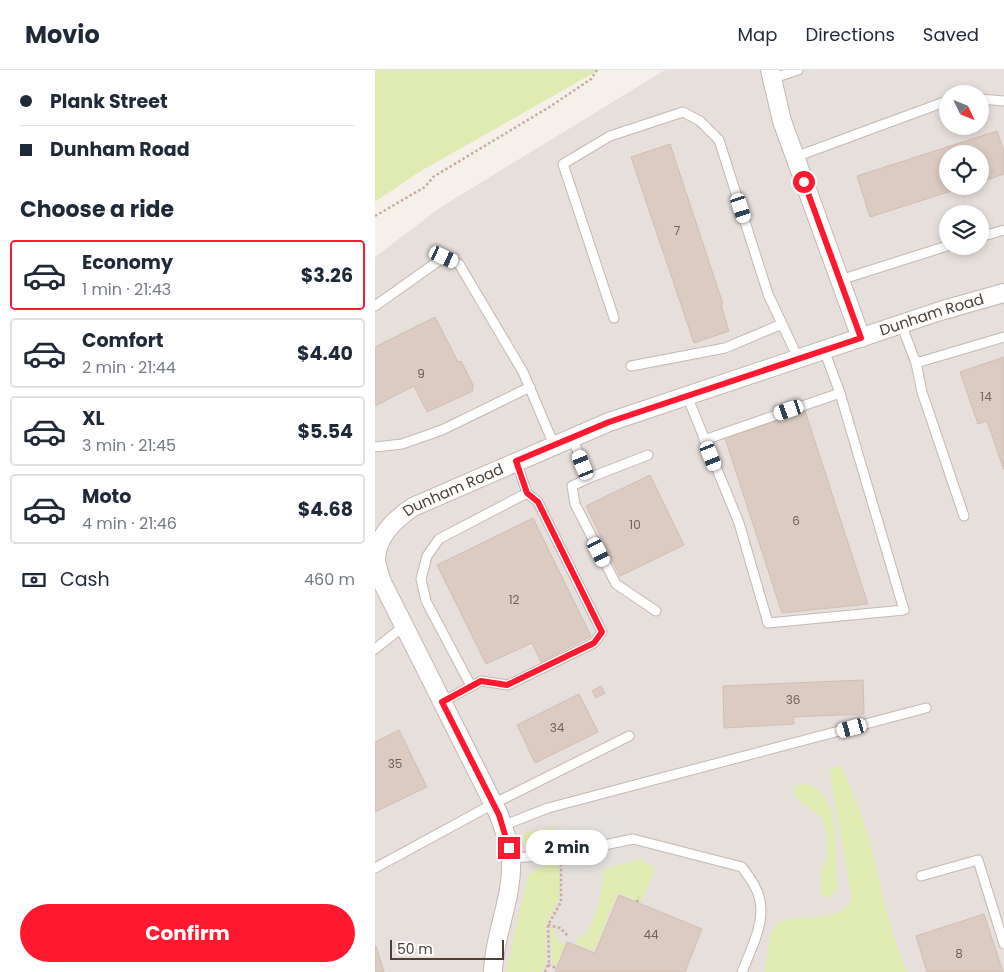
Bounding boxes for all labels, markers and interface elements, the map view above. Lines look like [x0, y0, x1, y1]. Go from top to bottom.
text: Movio [25, 18, 100, 51]
text: Map [738, 22, 777, 47]
text: Directions [805, 22, 895, 47]
text: Saved [923, 22, 979, 47]
north arrow [939, 85, 989, 135]
map controls [939, 85, 989, 255]
text: Plank Street [50, 88, 168, 115]
text: Dunham Road [50, 136, 190, 163]
button: locate [939, 145, 989, 195]
route start [793, 171, 815, 193]
car [729, 191, 752, 225]
text: Choose a ride [20, 194, 174, 225]
button: layers [939, 205, 989, 255]
house number: 7 [674, 222, 681, 239]
car [427, 244, 460, 270]
text: Economy [82, 249, 173, 276]
icon: car [22, 253, 67, 298]
text: $3.26 [301, 262, 353, 289]
text: 1 min · 21:43 [82, 278, 171, 301]
street label: Dunham Road [877, 288, 986, 341]
text: Comfort [82, 327, 164, 354]
icon: car [22, 331, 67, 376]
text: $4.40 [297, 340, 353, 367]
text: 2 min · 21:44 [82, 356, 176, 379]
house number: 9 [417, 365, 425, 382]
house number: 14 [980, 388, 992, 405]
car [772, 398, 805, 422]
text: XL [82, 405, 105, 432]
icon: car [22, 409, 67, 454]
text: $5.54 [298, 418, 353, 445]
text: 3 min · 21:45 [82, 434, 176, 457]
car [698, 439, 723, 473]
car [570, 448, 595, 482]
street label: Dunham Road [398, 458, 507, 521]
text: Moto [82, 483, 131, 510]
icon: car [22, 487, 67, 532]
text: $4.68 [298, 496, 353, 523]
text: 4 min · 21:46 [82, 512, 177, 535]
house number: 6 [792, 512, 800, 529]
house number: 10 [629, 516, 641, 533]
car [585, 535, 612, 569]
icon: cash [20, 566, 48, 594]
text: Cash [60, 566, 110, 593]
text: 460 m [304, 568, 355, 591]
house number: 12 [509, 591, 519, 608]
house number: 36 [786, 691, 800, 708]
car [835, 717, 868, 739]
house number: 34 [550, 719, 565, 736]
house number: 35 [388, 755, 402, 772]
callout: 2 min [527, 830, 609, 866]
text: 2 min [545, 836, 589, 859]
route end [498, 837, 520, 859]
button: Confirm [20, 904, 355, 962]
house number: 44 [643, 926, 659, 943]
scale bar [390, 937, 504, 960]
text: 50 m [397, 939, 433, 959]
house number: 8 [955, 945, 963, 962]

